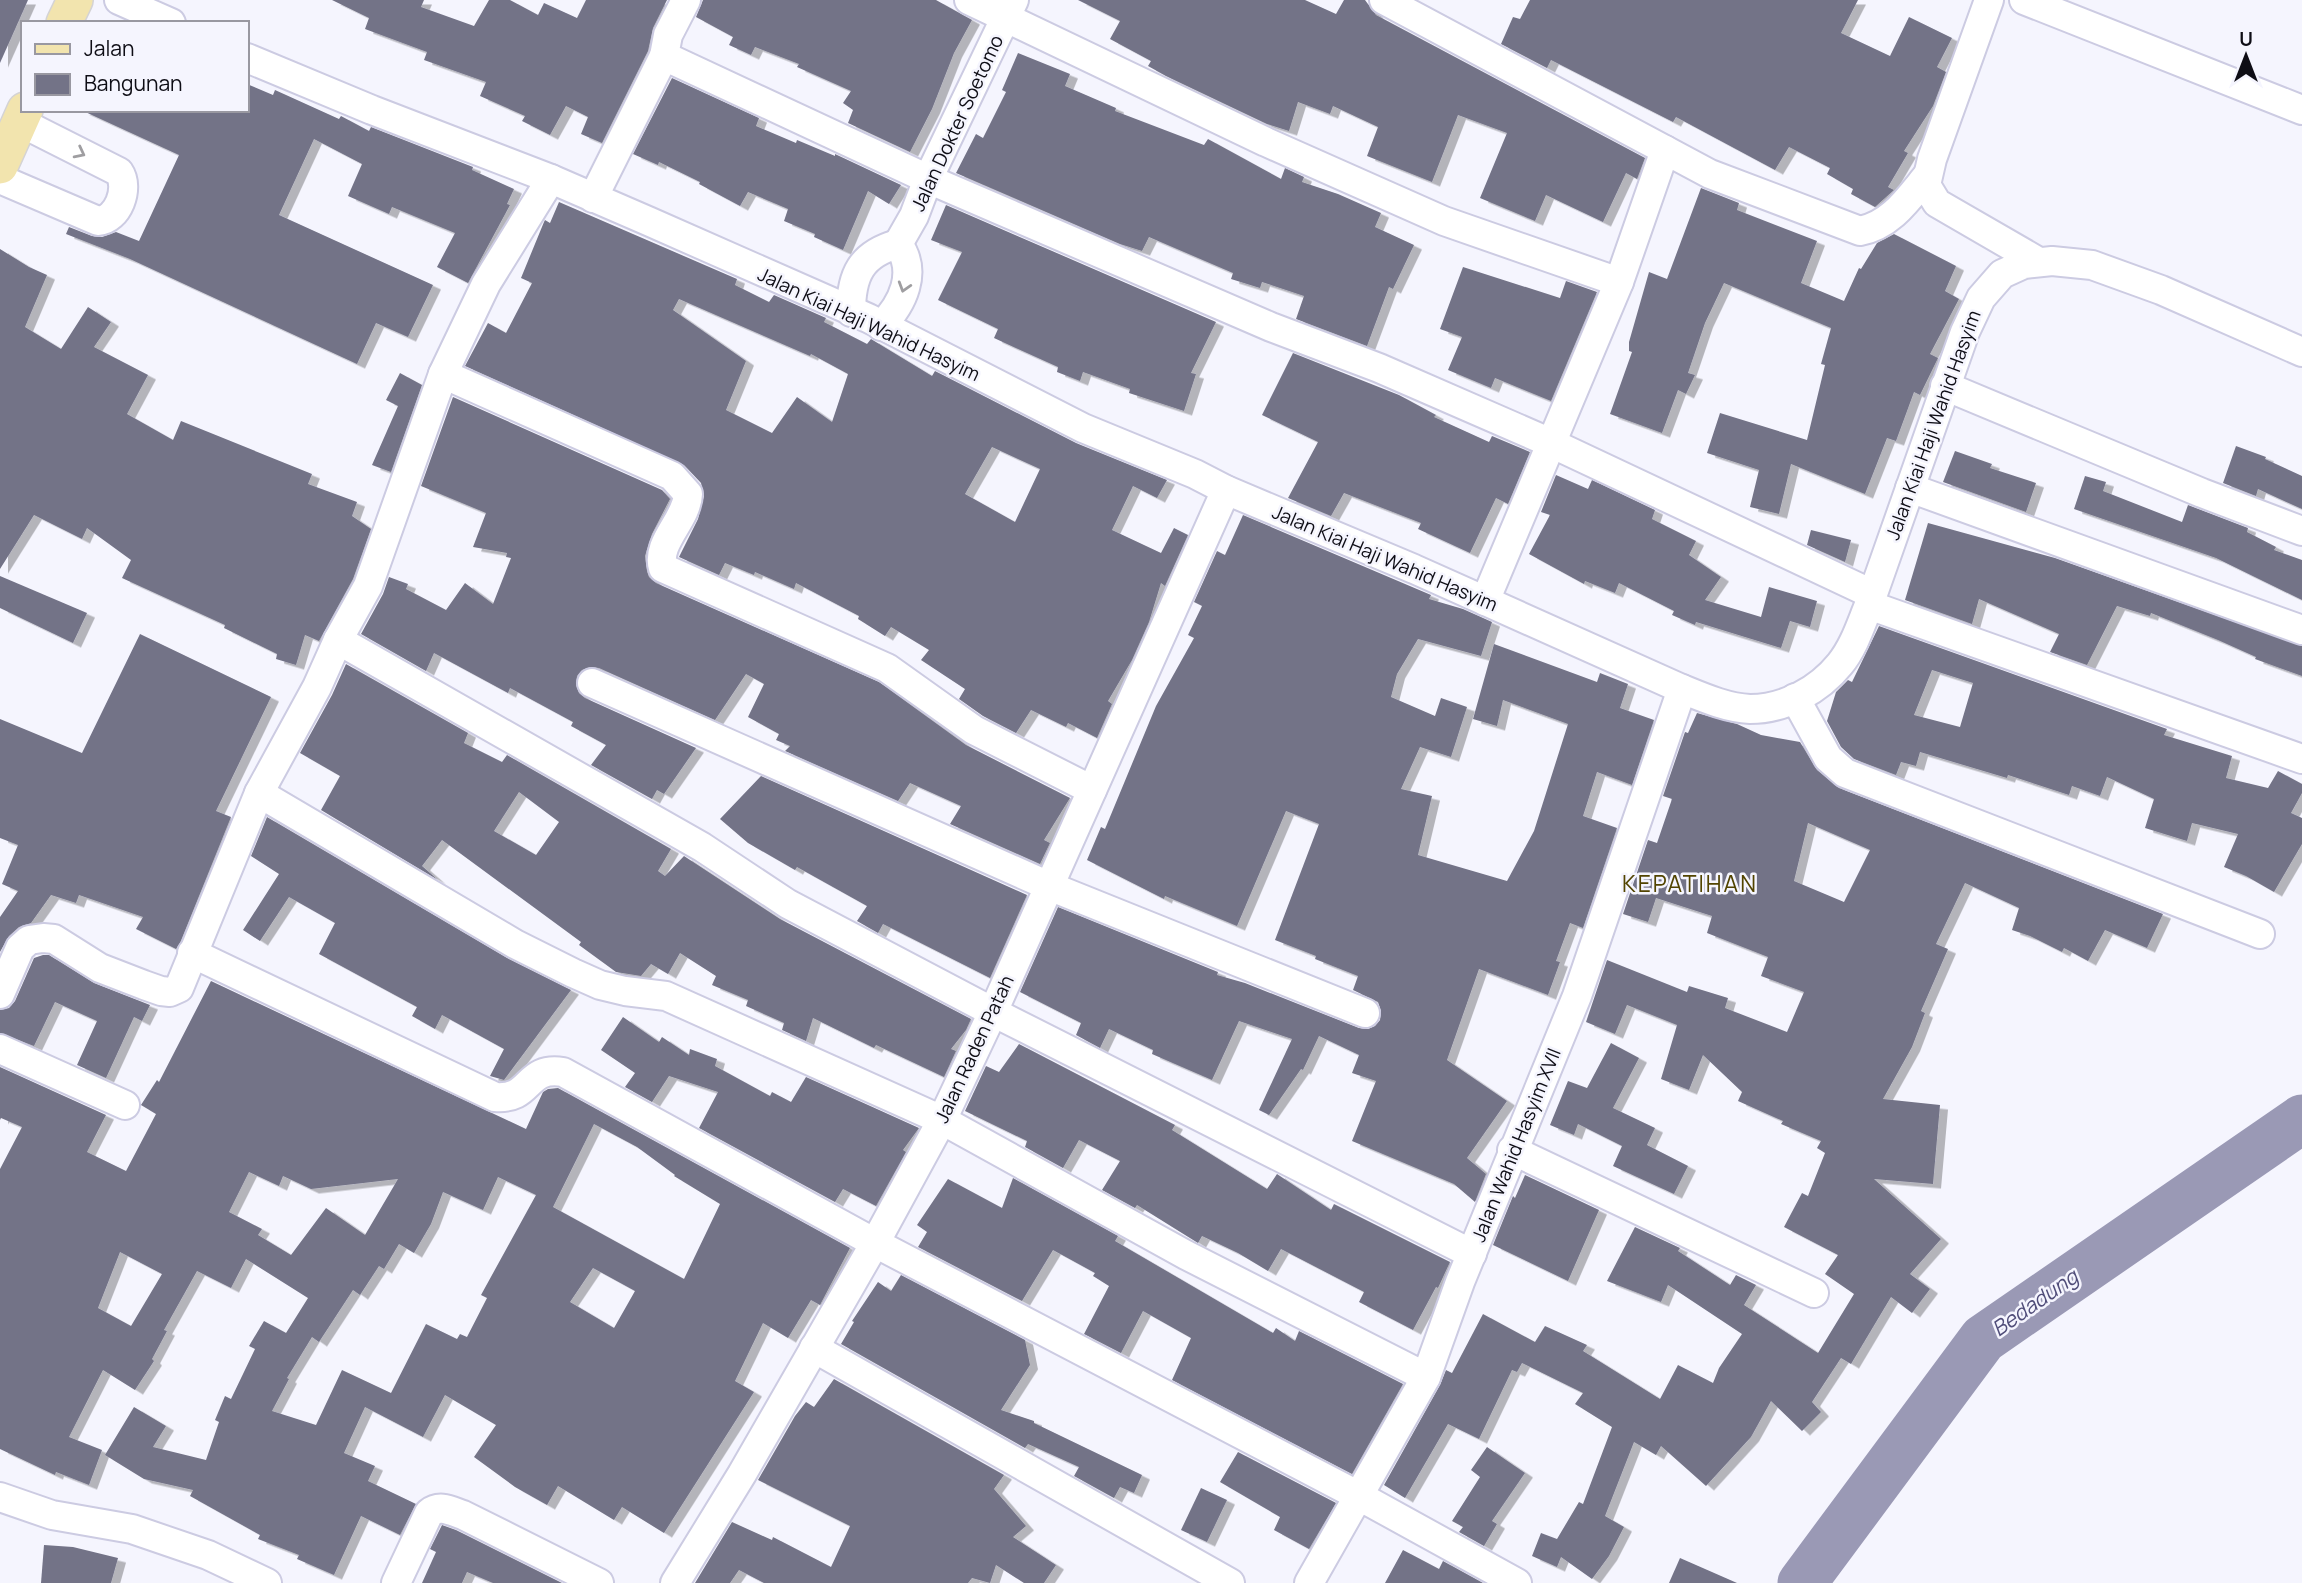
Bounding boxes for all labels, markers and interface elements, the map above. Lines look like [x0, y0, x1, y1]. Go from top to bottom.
legend [21, 21, 248, 112]
north arrow [2211, 21, 2281, 91]
text: U [2239, 26, 2253, 52]
street label: Jalan Dokter Soetomo [905, 31, 1009, 215]
text: Jalan [84, 34, 134, 62]
text: Bangunan [84, 69, 183, 97]
one-way arrow [73, 144, 85, 158]
street label: Jalan Kiai Haji Wahid Hasyim [754, 261, 984, 387]
one-way arrow [898, 281, 913, 293]
street label: Jalan Kiai Haji Wahid Hasyim [1879, 307, 1987, 543]
street label: Jalan Kiai Haji Wahid Hasyim [1268, 499, 1502, 617]
district label: KEPATIHAN [1622, 867, 1758, 899]
street label: Jalan Raden Patah [928, 971, 1020, 1127]
street label: Jalan Wahid Hasyim XVII [1465, 1044, 1567, 1246]
water label: Bedadung [1986, 1261, 2084, 1342]

